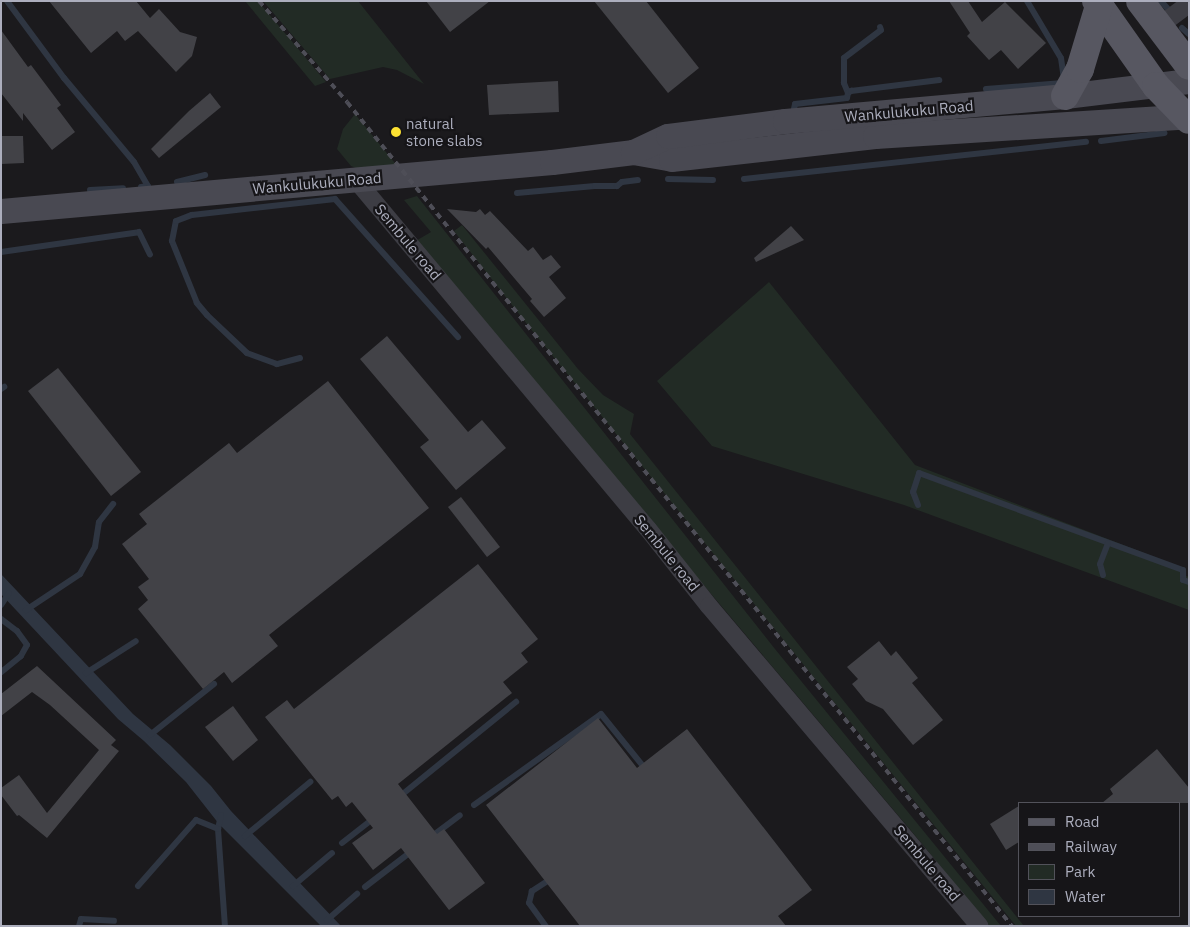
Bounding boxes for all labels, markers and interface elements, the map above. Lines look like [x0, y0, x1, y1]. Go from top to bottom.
street label: Wankulukuku Road [844, 96, 974, 126]
place label: natural stone slabs [406, 114, 482, 149]
marker: natural stone slabs [390, 126, 402, 138]
street label: Wankulukuku Road [252, 168, 382, 198]
street label: Sembule road [371, 200, 445, 284]
street label: Sembule road [631, 511, 703, 595]
legend [1018, 802, 1180, 917]
text: Road [1065, 812, 1100, 831]
street label: Sembule road [890, 821, 964, 905]
text: Railway [1065, 837, 1117, 856]
text: Park [1065, 862, 1095, 881]
text: Water [1065, 887, 1105, 906]

